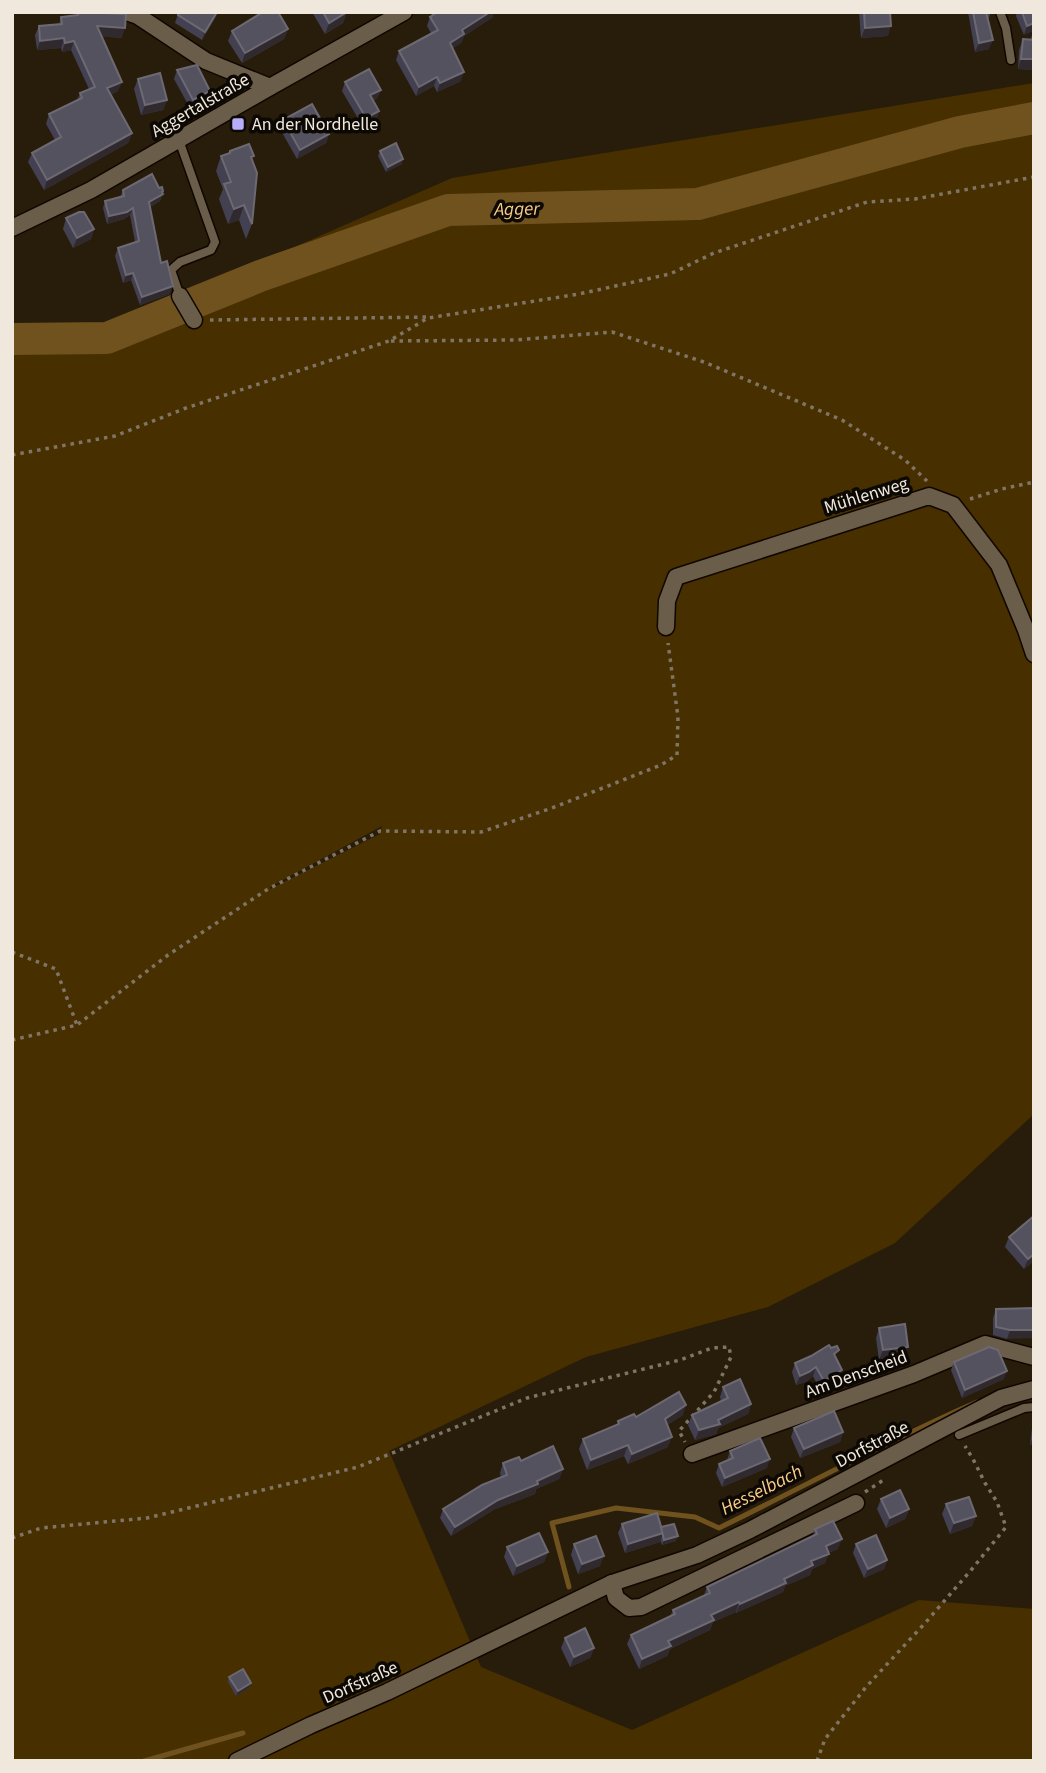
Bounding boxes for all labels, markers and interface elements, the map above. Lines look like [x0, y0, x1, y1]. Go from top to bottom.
street label: Aggertalstraße [147, 67, 254, 144]
place label: An der Nordhelle [252, 112, 378, 137]
marker: An der Nordhelle [230, 116, 246, 132]
water label: Agger [493, 196, 541, 223]
street label: Mühlenweg [821, 471, 911, 520]
street label: Am Denscheid [802, 1344, 911, 1405]
street label: Dorfstraße [831, 1415, 913, 1474]
water label: Hesselbach [716, 1458, 807, 1522]
street label: Dorfstraße [319, 1655, 402, 1710]

